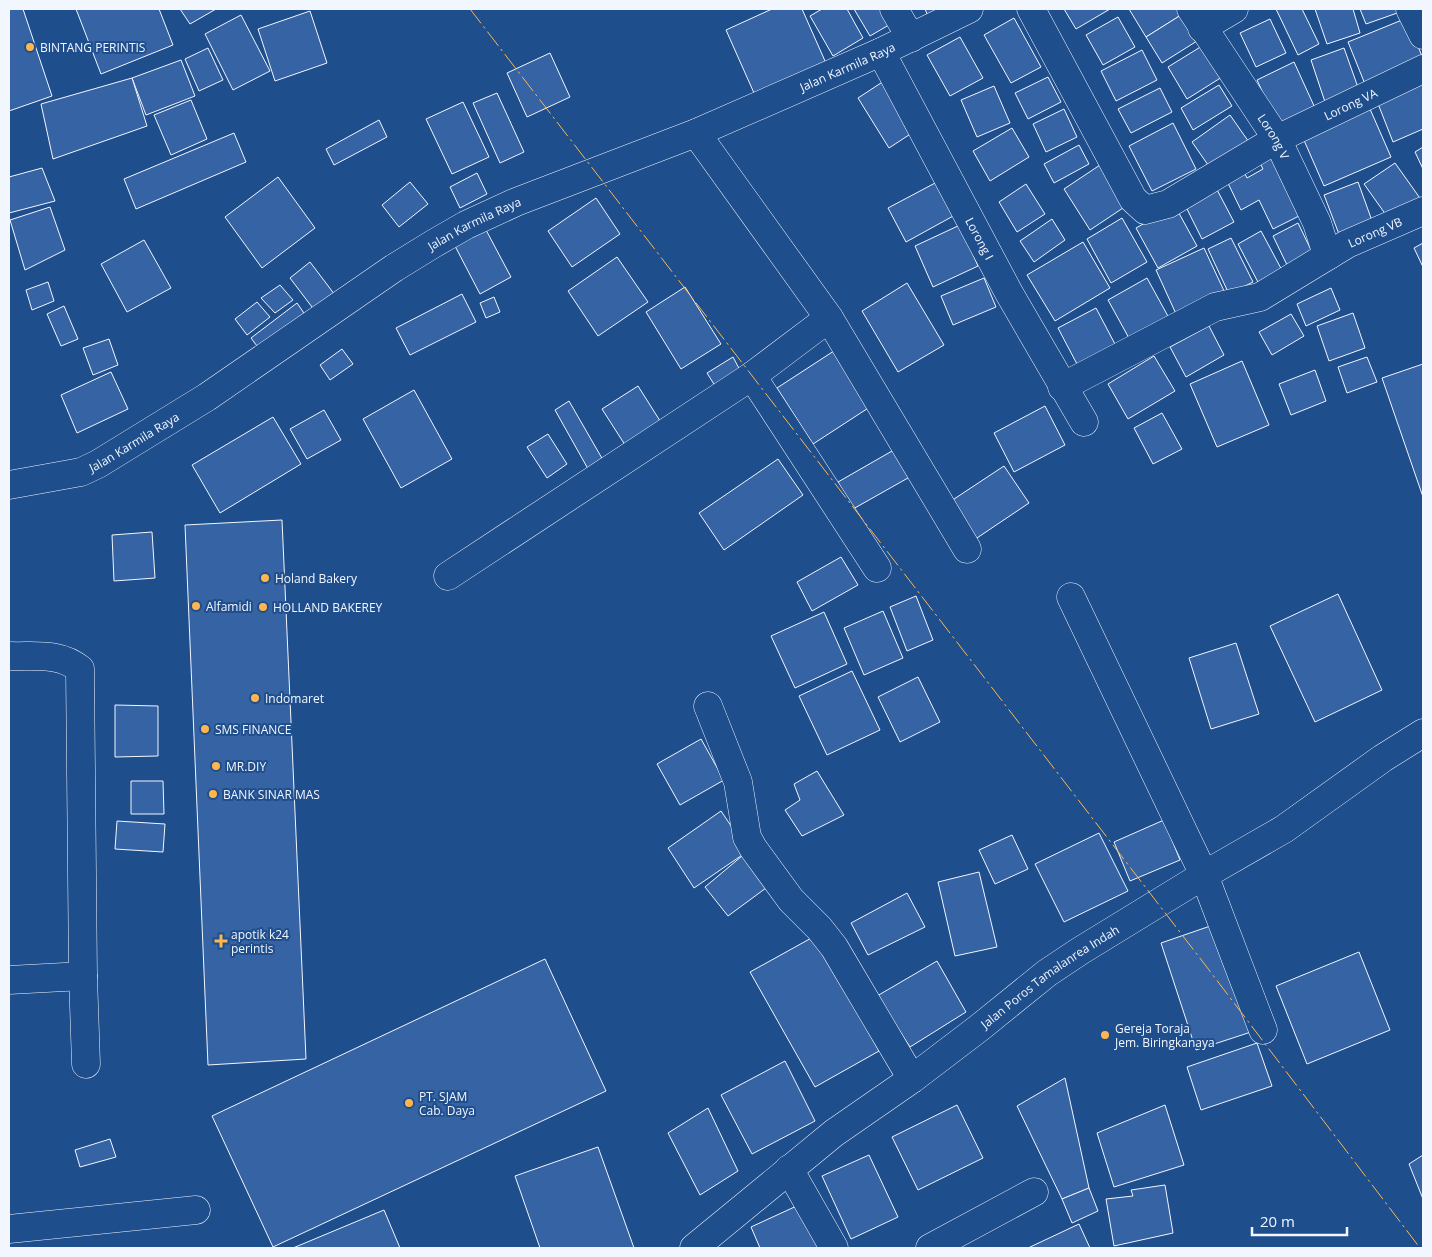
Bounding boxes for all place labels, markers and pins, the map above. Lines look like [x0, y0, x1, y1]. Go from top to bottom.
place label: BINTANG PERINTIS [40, 39, 145, 56]
marker: BINTANG PERINTIS [24, 41, 36, 53]
place label: Holand Bakery [275, 570, 358, 587]
marker: Holand Bakery [259, 572, 271, 584]
place label: Alfamidi [206, 598, 252, 615]
place label: HOLLAND BAKEREY [273, 599, 383, 616]
marker: Alfamidi [190, 600, 202, 612]
marker: HOLLAND BAKEREY [257, 601, 269, 613]
place label: Indomaret [265, 690, 324, 707]
marker: Indomaret [249, 692, 261, 704]
place label: SMS FINANCE [215, 721, 292, 738]
marker: SMS FINANCE [199, 723, 211, 735]
place label: MR.DIY [226, 758, 266, 775]
marker: MR.DIY [210, 760, 222, 772]
place label: BANK SINAR MAS [223, 786, 320, 803]
marker: BANK SINAR MAS [207, 788, 219, 800]
place label: apotik k24 perintis [231, 926, 289, 957]
marker: apotik k24 perintis [215, 935, 227, 947]
place label: Gereja Toraja Jem. Biringkanaya [1114, 1020, 1215, 1051]
marker: Gereja Toraja Jem. Biringkanaya [1099, 1029, 1111, 1041]
place label: PT. SJAM Cab. Daya [419, 1088, 475, 1119]
marker: PT. SJAM Cab. Daya [403, 1097, 415, 1109]

